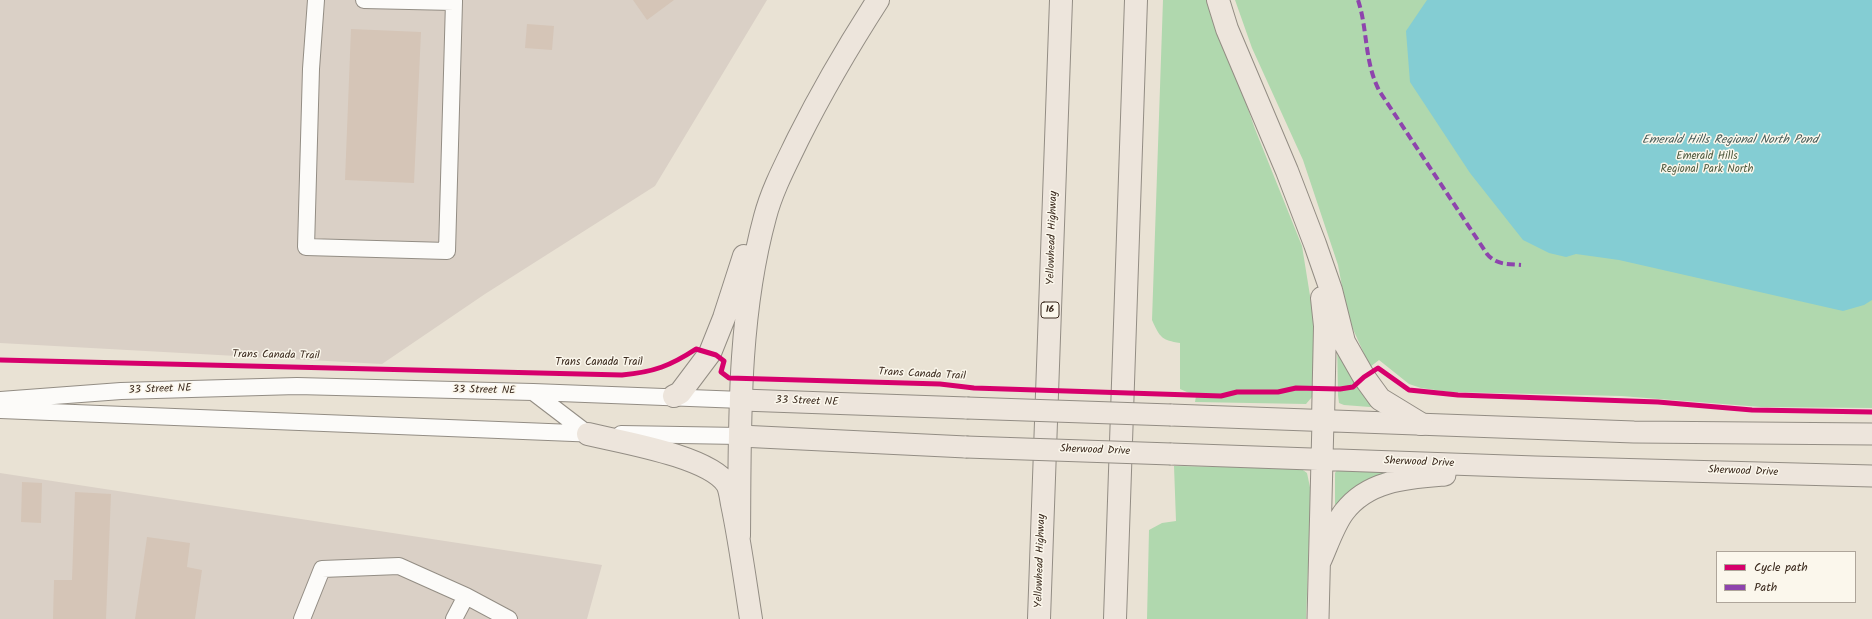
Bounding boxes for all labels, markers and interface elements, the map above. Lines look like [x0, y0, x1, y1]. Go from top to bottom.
water label: Emerald Hills Regional North Pond [1642, 134, 1818, 148]
park label: Emerald Hills Regional Park North [1661, 150, 1753, 176]
street label: Yellowhead Highway [1045, 191, 1061, 285]
road number: 16 [1041, 302, 1059, 318]
street label: Trans Canada Trail [232, 349, 320, 363]
street label: Trans Canada Trail [555, 356, 643, 370]
street label: Trans Canada Trail [878, 366, 966, 384]
street label: 33 Street NE [128, 382, 192, 398]
street label: 33 Street NE [452, 384, 516, 398]
street label: 33 Street NE [775, 394, 839, 410]
street label: Sherwood Drive [1060, 443, 1130, 459]
street label: Sherwood Drive [1384, 455, 1454, 471]
street label: Sherwood Drive [1708, 464, 1778, 480]
street label: Yellowhead Highway [1033, 514, 1049, 608]
legend [1716, 551, 1856, 603]
text: Cycle path [1754, 558, 1808, 577]
text: Path [1754, 578, 1777, 597]

